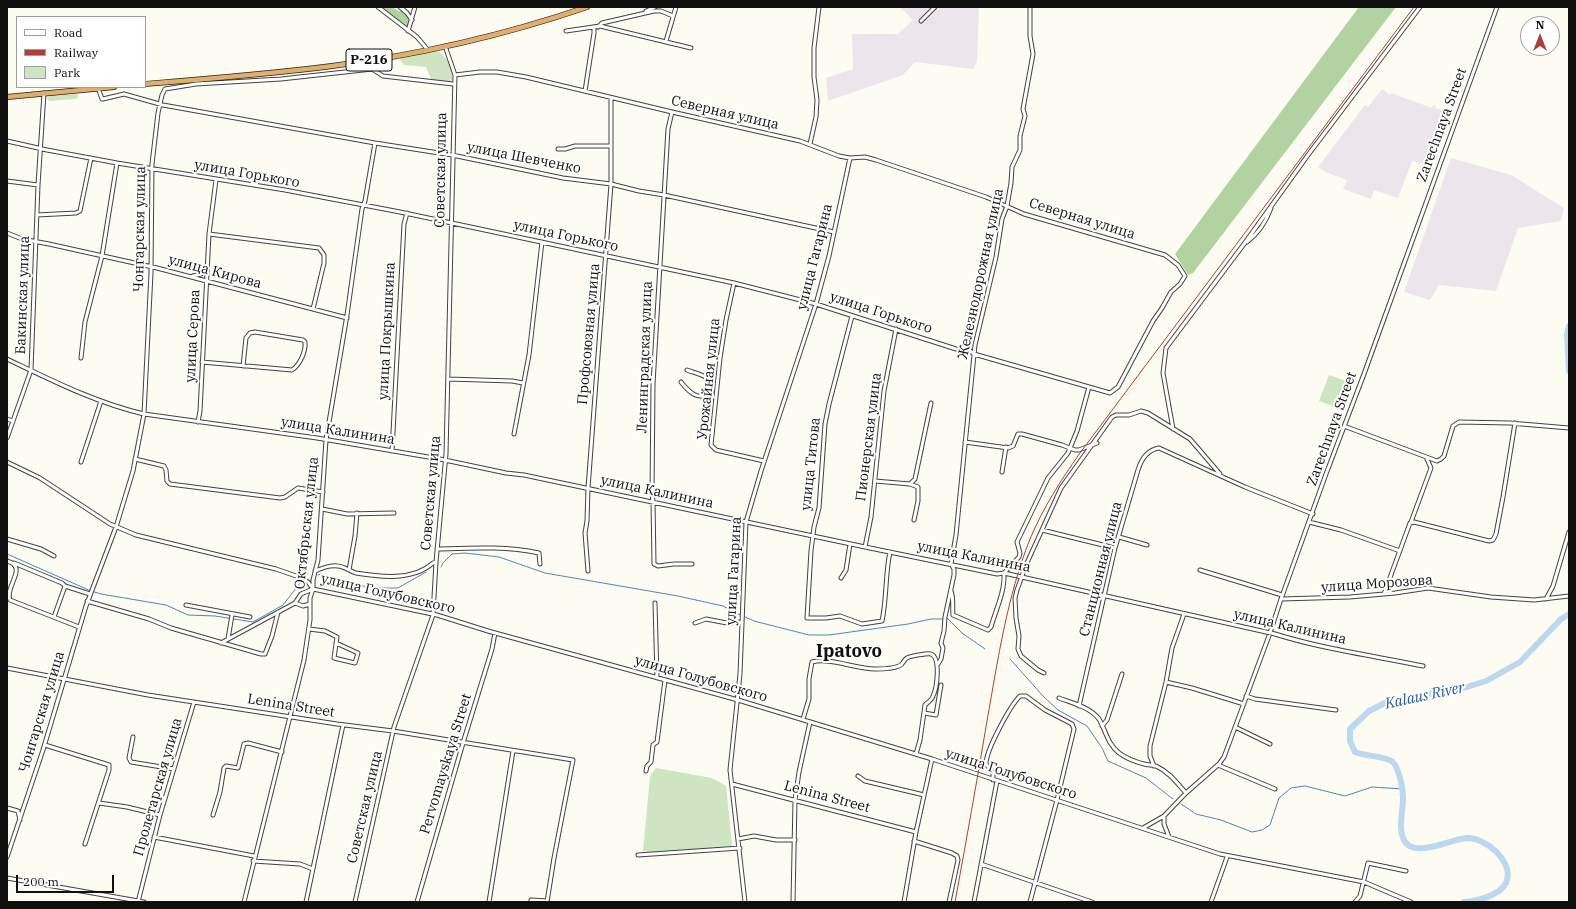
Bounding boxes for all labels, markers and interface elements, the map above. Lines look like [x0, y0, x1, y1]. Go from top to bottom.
legend [16, 16, 146, 88]
north arrow [1520, 16, 1560, 56]
text: N [1536, 18, 1544, 32]
text: Road [54, 25, 83, 40]
text: Railway [54, 45, 98, 60]
road number: Р-216 [346, 49, 392, 71]
text: Park [54, 65, 80, 80]
street label: Zarechnaya Street [1414, 66, 1470, 184]
street label: Северная улица [669, 92, 781, 134]
street label: Советская улица [432, 112, 450, 228]
street label: улица Шевченко [466, 139, 582, 177]
street label: улица Горького [193, 156, 301, 192]
street label: Чонгарская улица [131, 166, 149, 292]
street label: Железнодорожная улица [955, 187, 1007, 361]
street label: Северная улица [1027, 195, 1137, 243]
street label: улица Гагарина [794, 202, 836, 312]
street label: улица Горького [512, 217, 620, 255]
street label: Бакинская улица [13, 235, 33, 355]
street label: улица Кирова [167, 252, 263, 292]
street label: улица Покрышкина [375, 262, 399, 400]
street label: Профсоюзная улица [574, 263, 604, 405]
street label: Ленинградская улица [634, 281, 656, 433]
street label: улица Серова [182, 289, 204, 383]
street label: улица Горького [828, 289, 934, 337]
street label: Урожайная улица [694, 317, 724, 441]
street label: Zarechnaya Street [1304, 370, 1360, 488]
street label: Пионерская улица [853, 372, 885, 502]
street label: улица Калинина [280, 414, 396, 448]
street label: улица Титова [798, 417, 824, 511]
street label: Советская улица [418, 435, 444, 551]
street label: Октябрьская улица [292, 456, 322, 590]
street label: улица Калинина [599, 472, 715, 512]
street label: Станционная улица [1076, 500, 1126, 638]
street label: улица Гагарина [723, 516, 745, 626]
street label: улица Калинина [916, 538, 1032, 576]
street label: улица Голубовского [319, 570, 457, 618]
street label: улица Морозова [1321, 572, 1433, 596]
street label: улица Калинина [1232, 606, 1348, 648]
district label: Ipatovo [816, 641, 882, 663]
street label: Чонгарская улица [16, 649, 68, 775]
street label: улица Голубовского [633, 652, 769, 706]
water label: Kalaus River [1384, 679, 1466, 713]
street label: Lenina Street [246, 691, 336, 721]
street label: Pervomayskaya Street [417, 692, 475, 836]
street label: Пролетарская улица [130, 716, 186, 858]
street label: улица Голубовского [943, 745, 1079, 803]
street label: Советская улица [344, 749, 386, 865]
street label: Lenina Street [782, 777, 872, 817]
scale bar [18, 867, 116, 893]
text: 200 m [23, 874, 59, 889]

